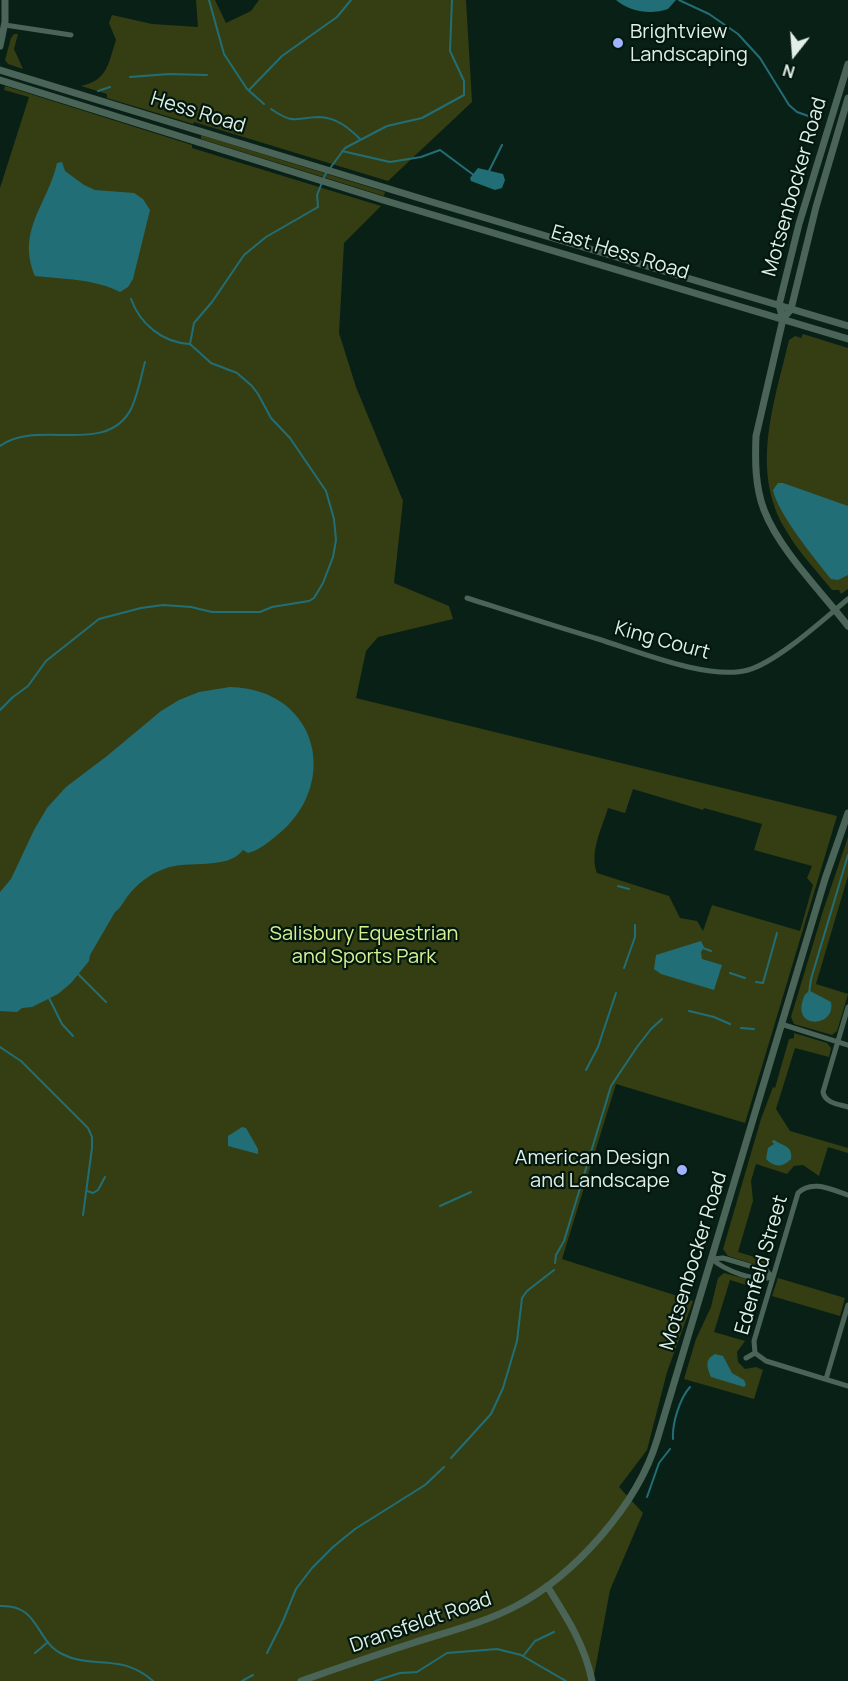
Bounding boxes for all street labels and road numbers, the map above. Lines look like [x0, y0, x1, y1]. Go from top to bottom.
street label: Hess Road [148, 87, 248, 139]
street label: Motsenbocker Road [758, 95, 832, 279]
street label: East Hess Road [548, 221, 692, 285]
street label: King Court [612, 617, 712, 665]
street label: Motsenbocker Road [655, 1169, 733, 1353]
street label: Edenfeld Street [731, 1192, 793, 1338]
street label: Dransfeldt Road [347, 1588, 495, 1658]

